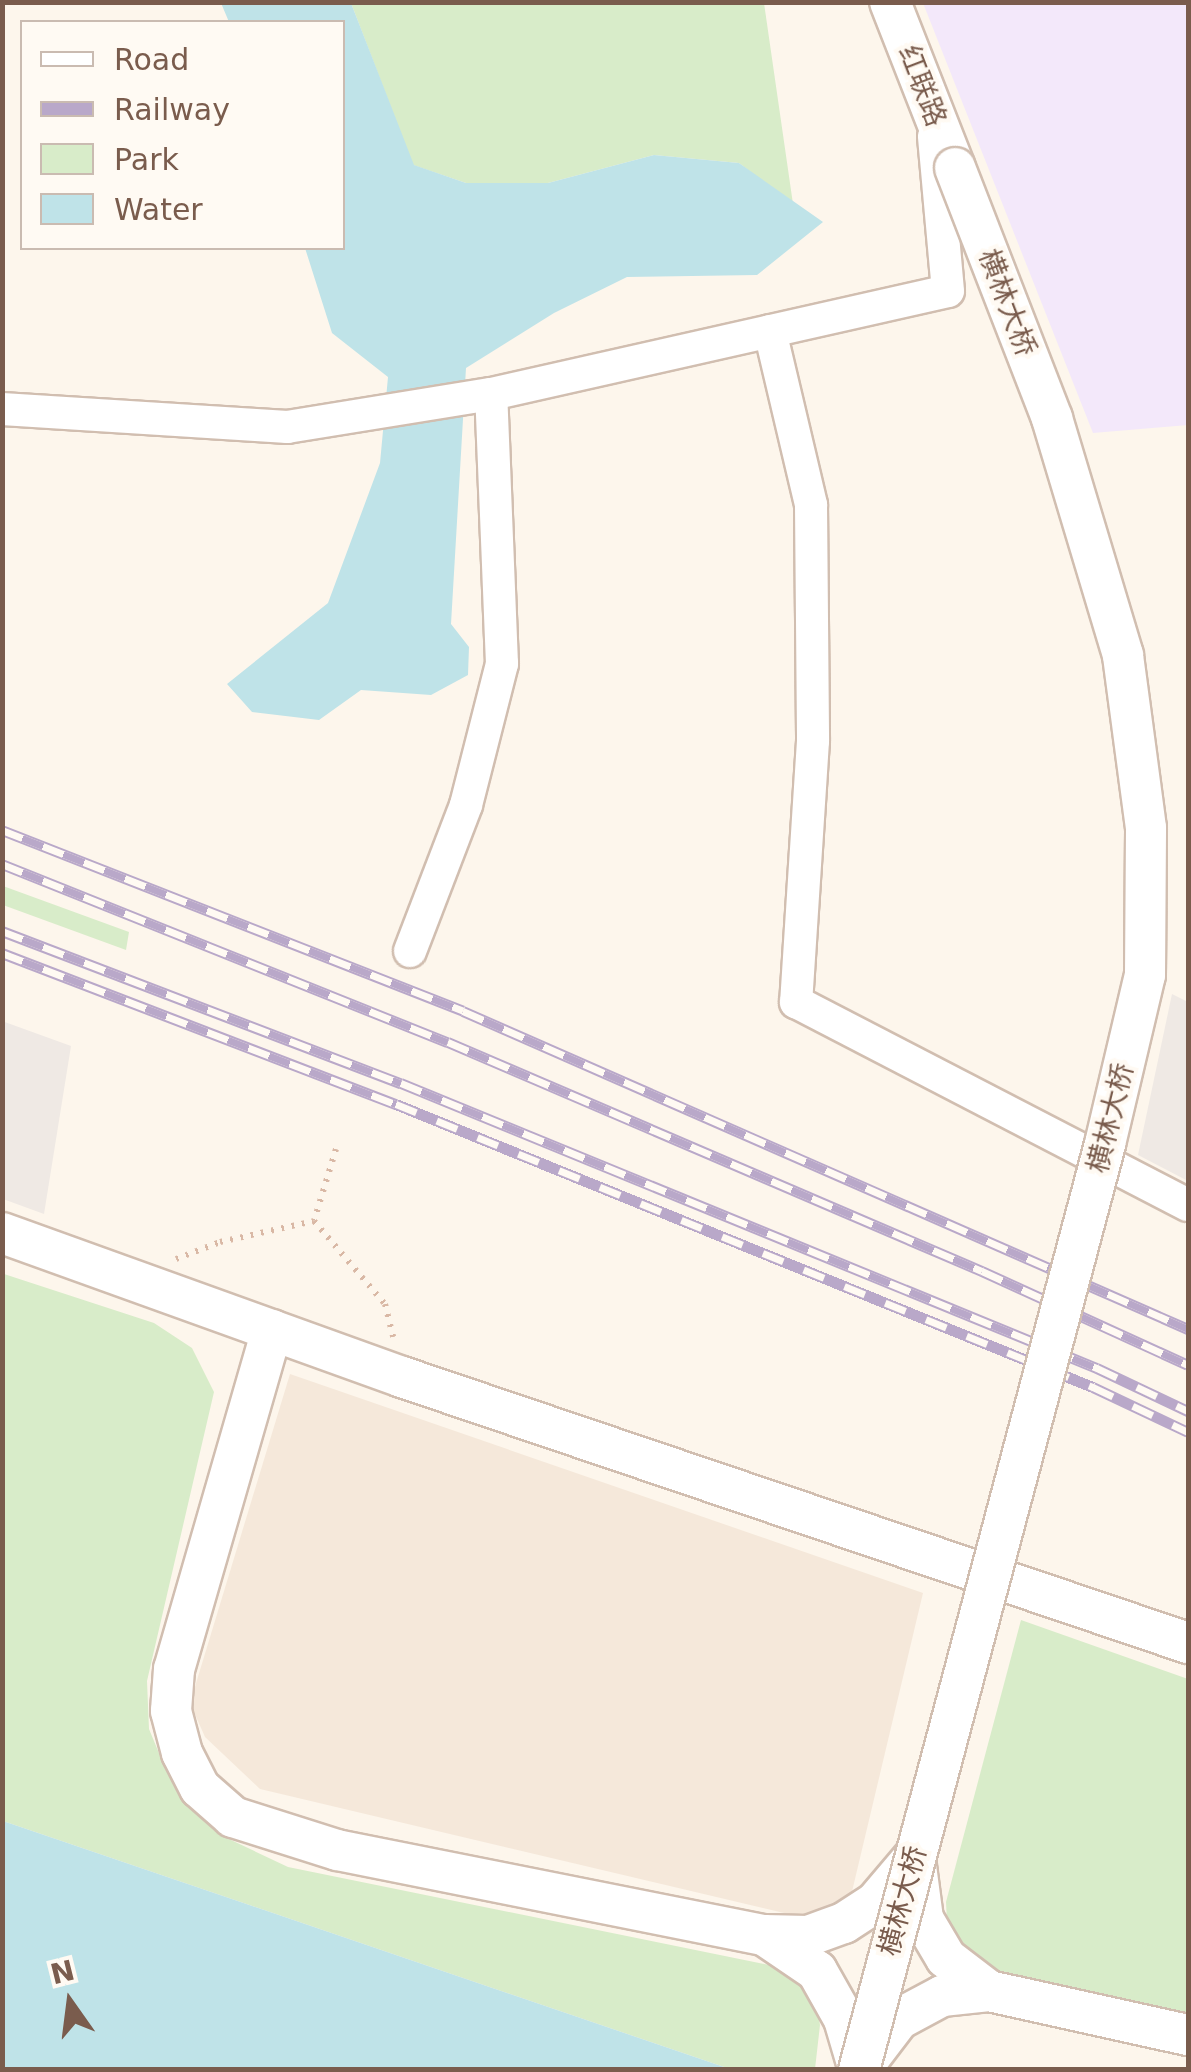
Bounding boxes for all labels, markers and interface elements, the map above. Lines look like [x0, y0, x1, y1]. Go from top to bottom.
legend [20, 20, 345, 250]
street label: 红联路 [891, 41, 953, 131]
text: Road [114, 42, 189, 77]
text: Railway [114, 92, 230, 127]
text: Park [114, 142, 179, 177]
text: Water [114, 192, 203, 227]
street label: 横林大桥 [971, 245, 1043, 361]
street label: 横林大桥 [1081, 1060, 1141, 1176]
street label: 横林大桥 [872, 1843, 934, 1959]
north arrow [20, 1952, 120, 2052]
text: N [47, 1954, 78, 1991]

